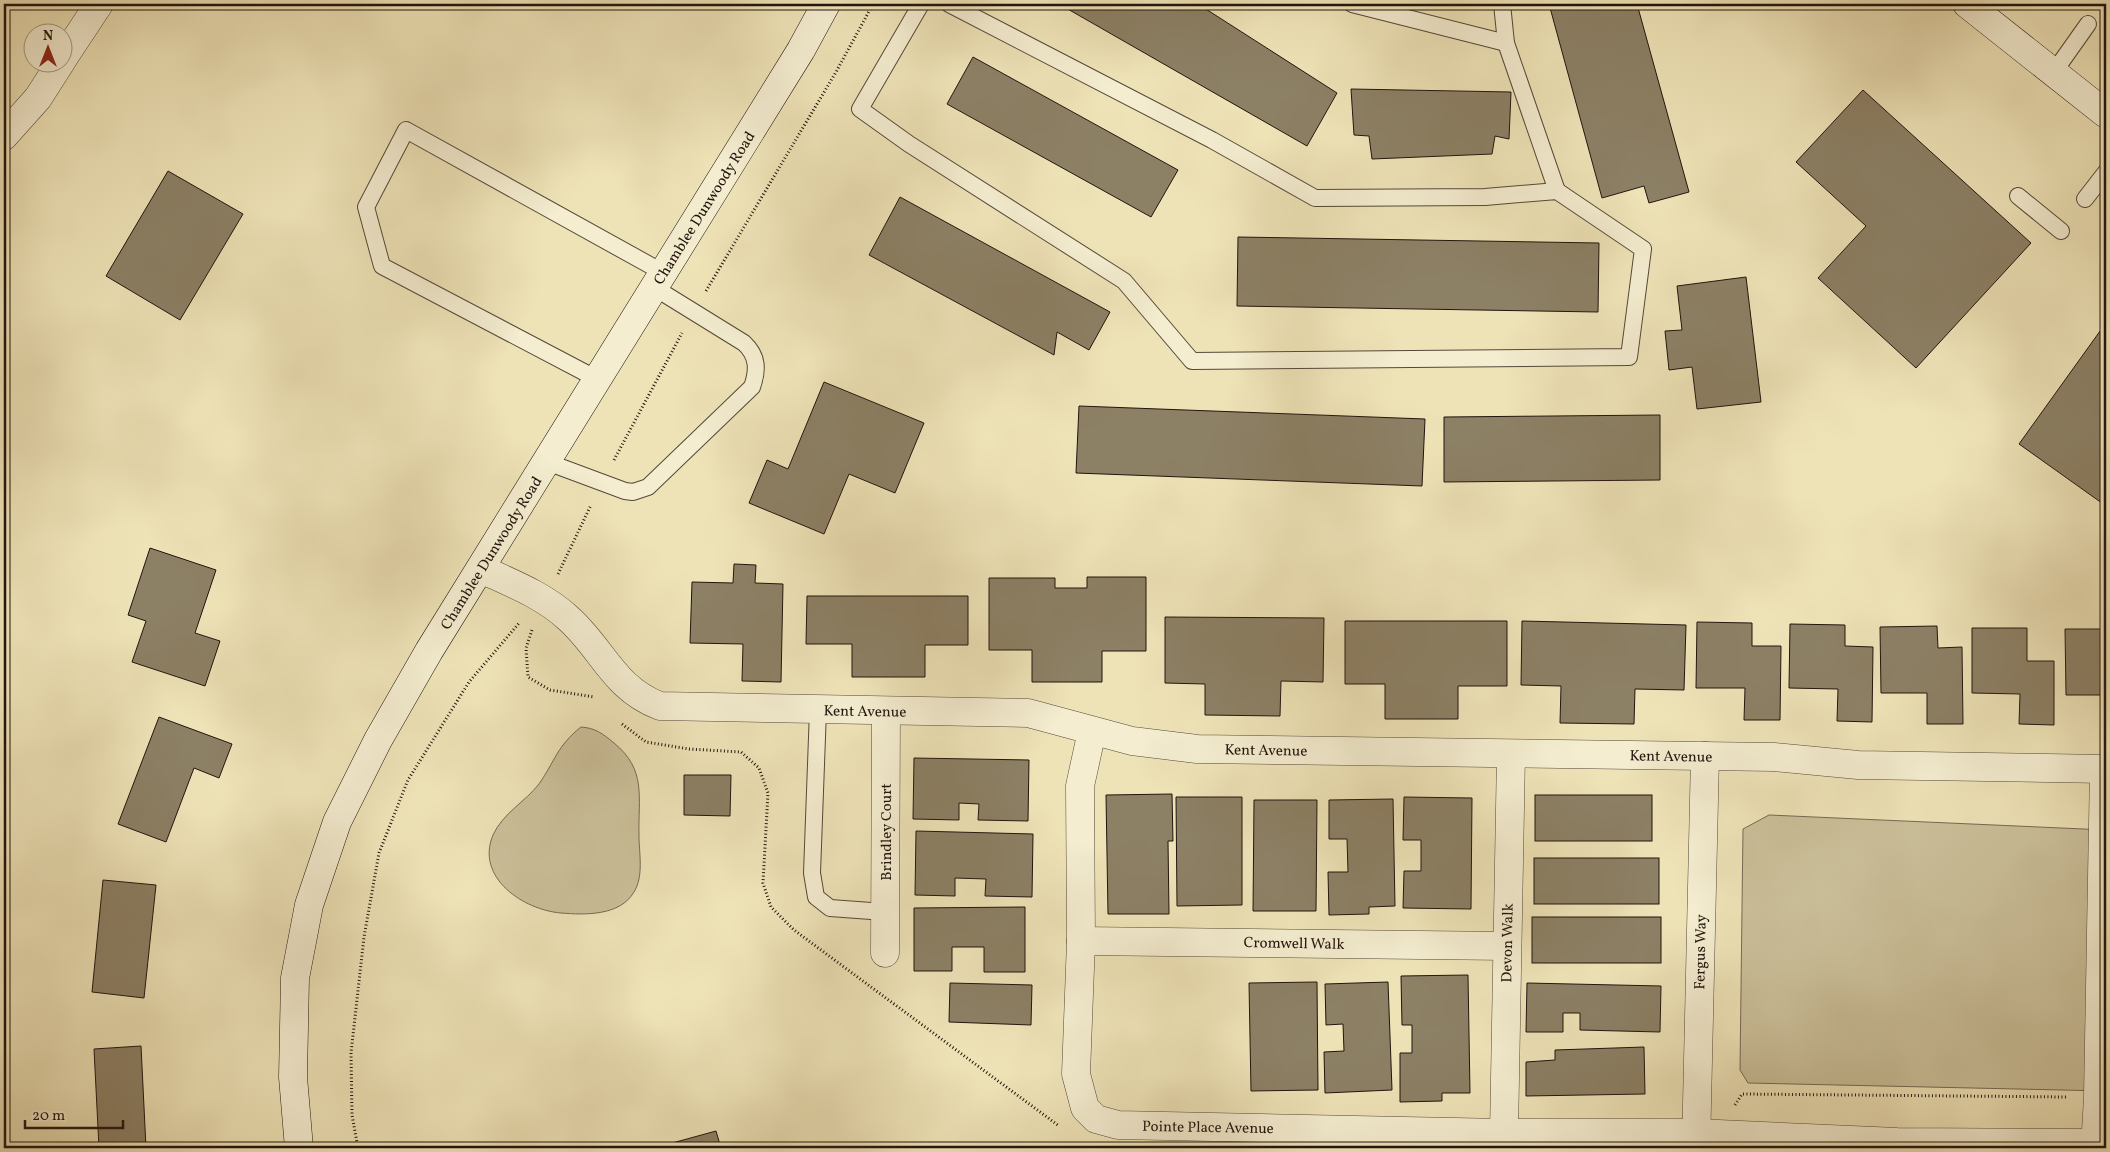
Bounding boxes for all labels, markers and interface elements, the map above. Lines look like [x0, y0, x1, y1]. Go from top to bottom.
north arrow [22, 22, 72, 72]
text: N [43, 27, 53, 46]
street label: Chamblee Dunwoody Road [649, 128, 761, 290]
street label: Chamblee Dunwoody Road [436, 473, 548, 635]
street label: Kent Avenue [823, 701, 907, 724]
street label: Kent Avenue [1224, 740, 1308, 763]
street label: Kent Avenue [1629, 746, 1713, 769]
street label: Brindley Court [877, 783, 898, 881]
street label: Devon Walk [1497, 903, 1520, 983]
street label: Fergus Way [1690, 914, 1713, 990]
street label: Cromwell Walk [1243, 933, 1345, 956]
scale bar [25, 1097, 122, 1129]
text: 20 m [32, 1106, 65, 1127]
street label: Pointe Place Avenue [1142, 1117, 1274, 1140]

